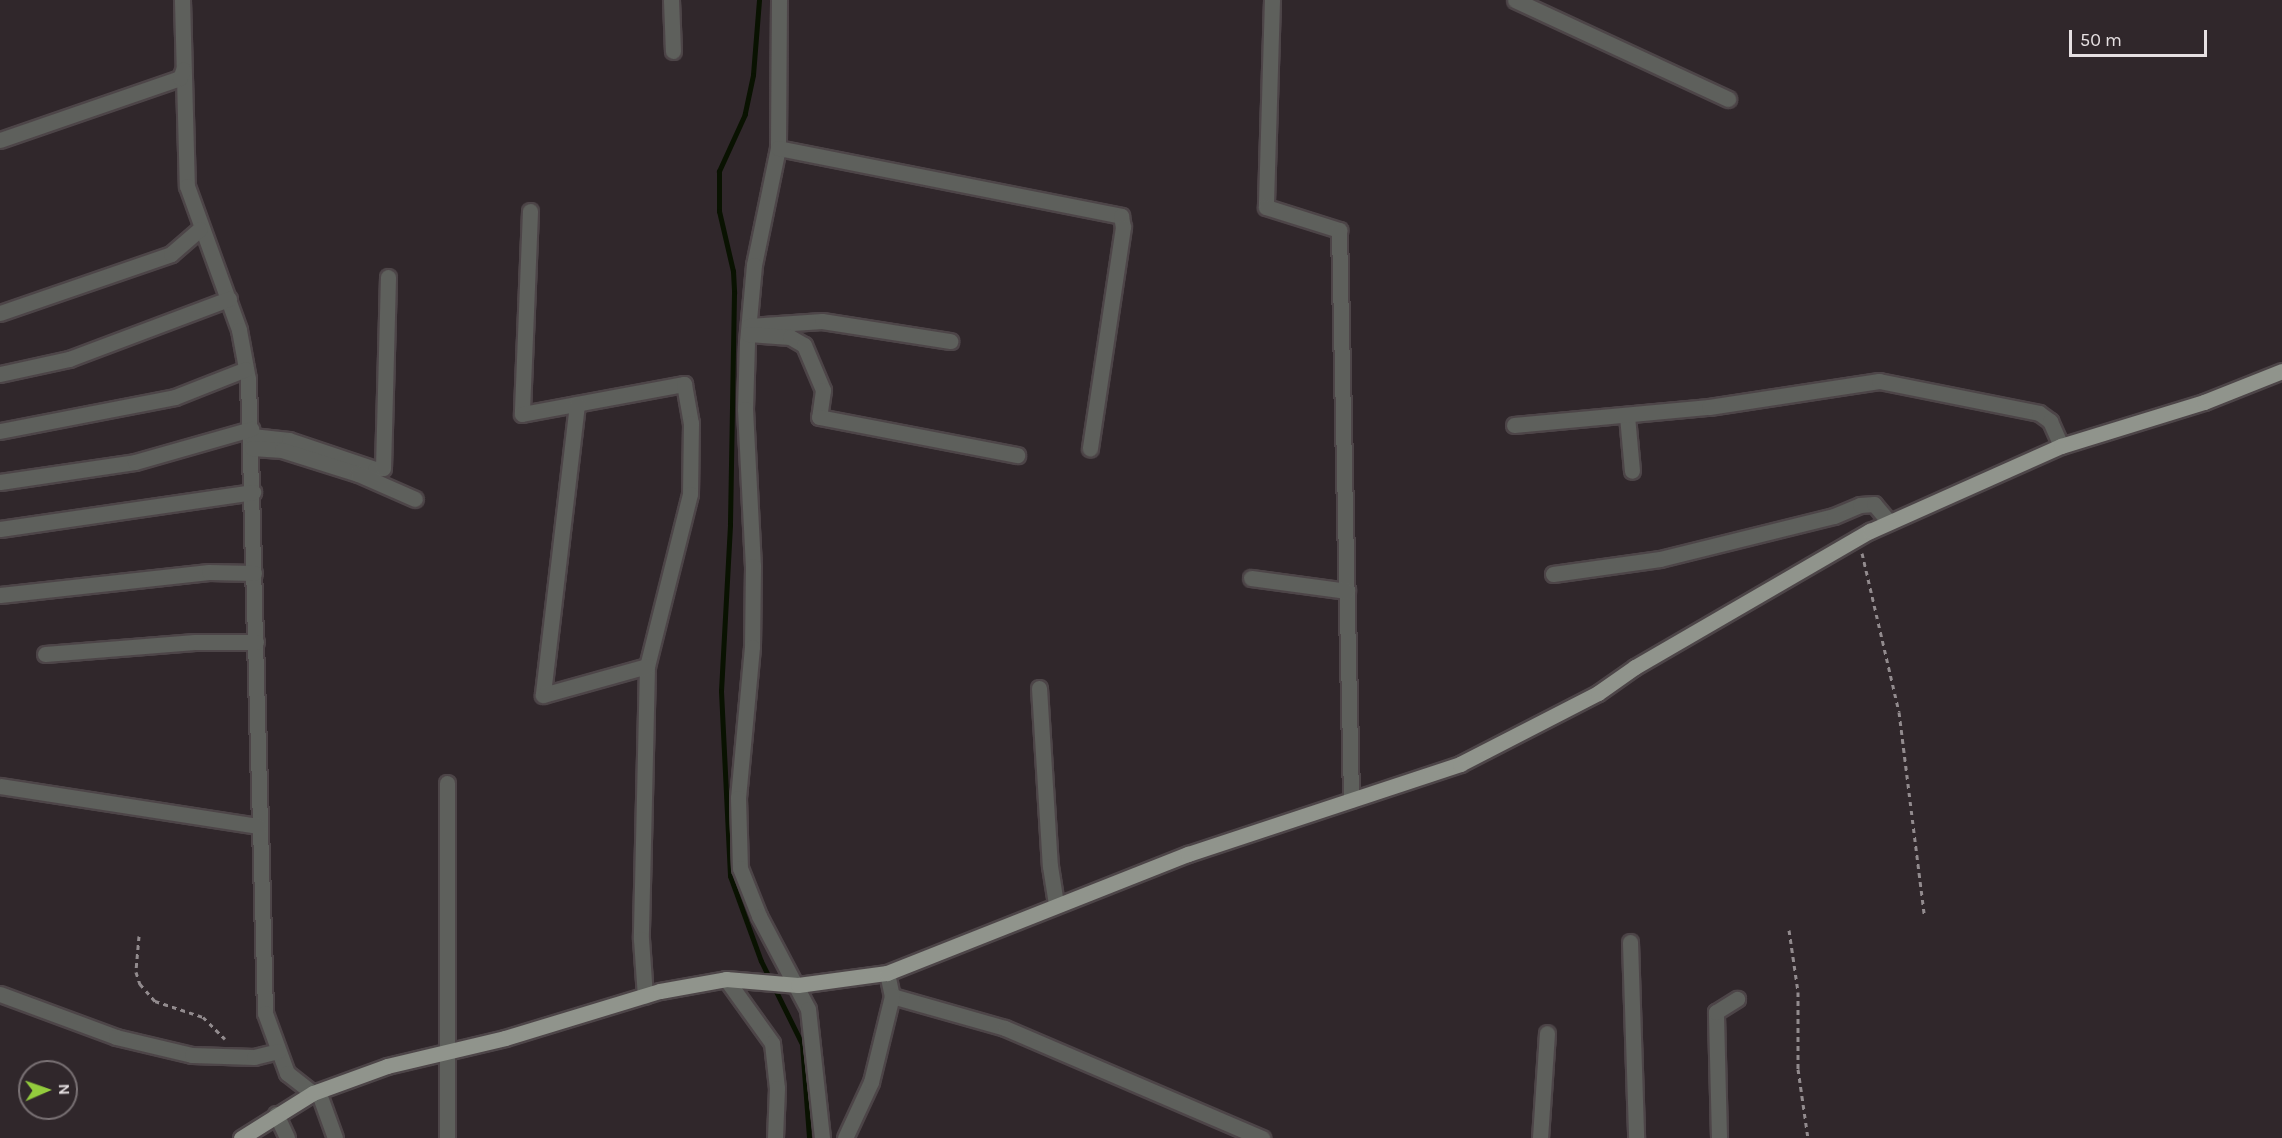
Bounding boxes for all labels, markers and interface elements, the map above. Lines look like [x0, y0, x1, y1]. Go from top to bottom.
scale bar [2072, 18, 2210, 56]
text: 50 m [2080, 29, 2122, 51]
north arrow [18, 1060, 78, 1120]
text: N [55, 1083, 74, 1095]

